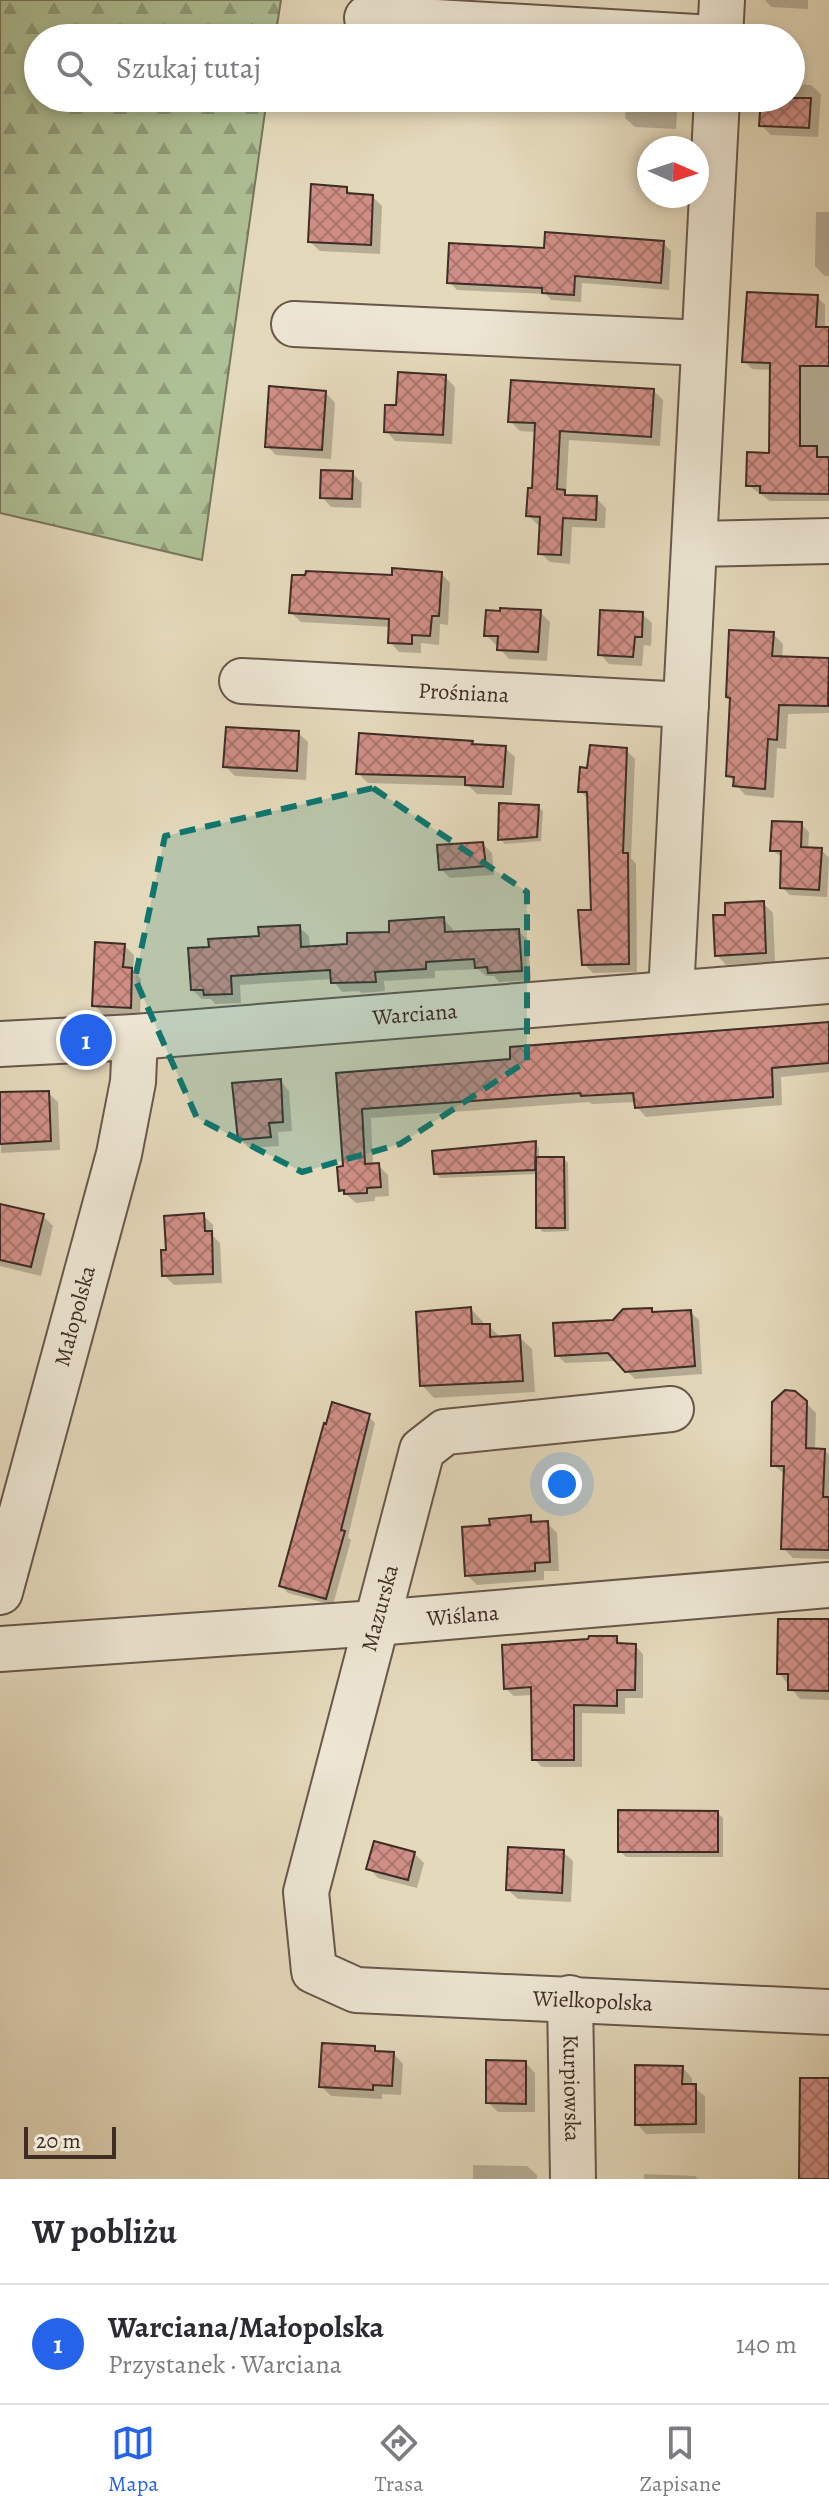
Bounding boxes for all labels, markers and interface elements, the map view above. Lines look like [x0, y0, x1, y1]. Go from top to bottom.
search box [24, 24, 805, 112]
icon: search [52, 46, 96, 90]
text: Szukaj tutaj [116, 48, 261, 88]
north arrow [637, 136, 709, 208]
street label: Prośniana [418, 676, 511, 710]
street label: Warciana [370, 996, 459, 1033]
pin: 1 [60, 1010, 112, 1070]
street label: Małopolska [47, 1262, 103, 1370]
your location [542, 1464, 582, 1504]
street label: Mazurska [354, 1561, 406, 1655]
street label: Wiślana [424, 1598, 501, 1634]
street label: Wielkopolska [531, 1983, 654, 2019]
street label: Kurpiowska [556, 2034, 587, 2143]
scale bar [24, 2123, 116, 2159]
text: 20 m [36, 2126, 81, 2156]
text: W pobliżu [32, 2208, 177, 2255]
text: Warciana/Małopolska [108, 2307, 384, 2347]
text: 1 [53, 2327, 63, 2362]
text: 140 m [736, 2327, 797, 2362]
text: Przystanek · Warciana [108, 2347, 342, 2382]
tab: Mapa [108, 2421, 159, 2499]
tab: Trasa [375, 2421, 423, 2499]
tab: Zapisane [639, 2421, 721, 2499]

